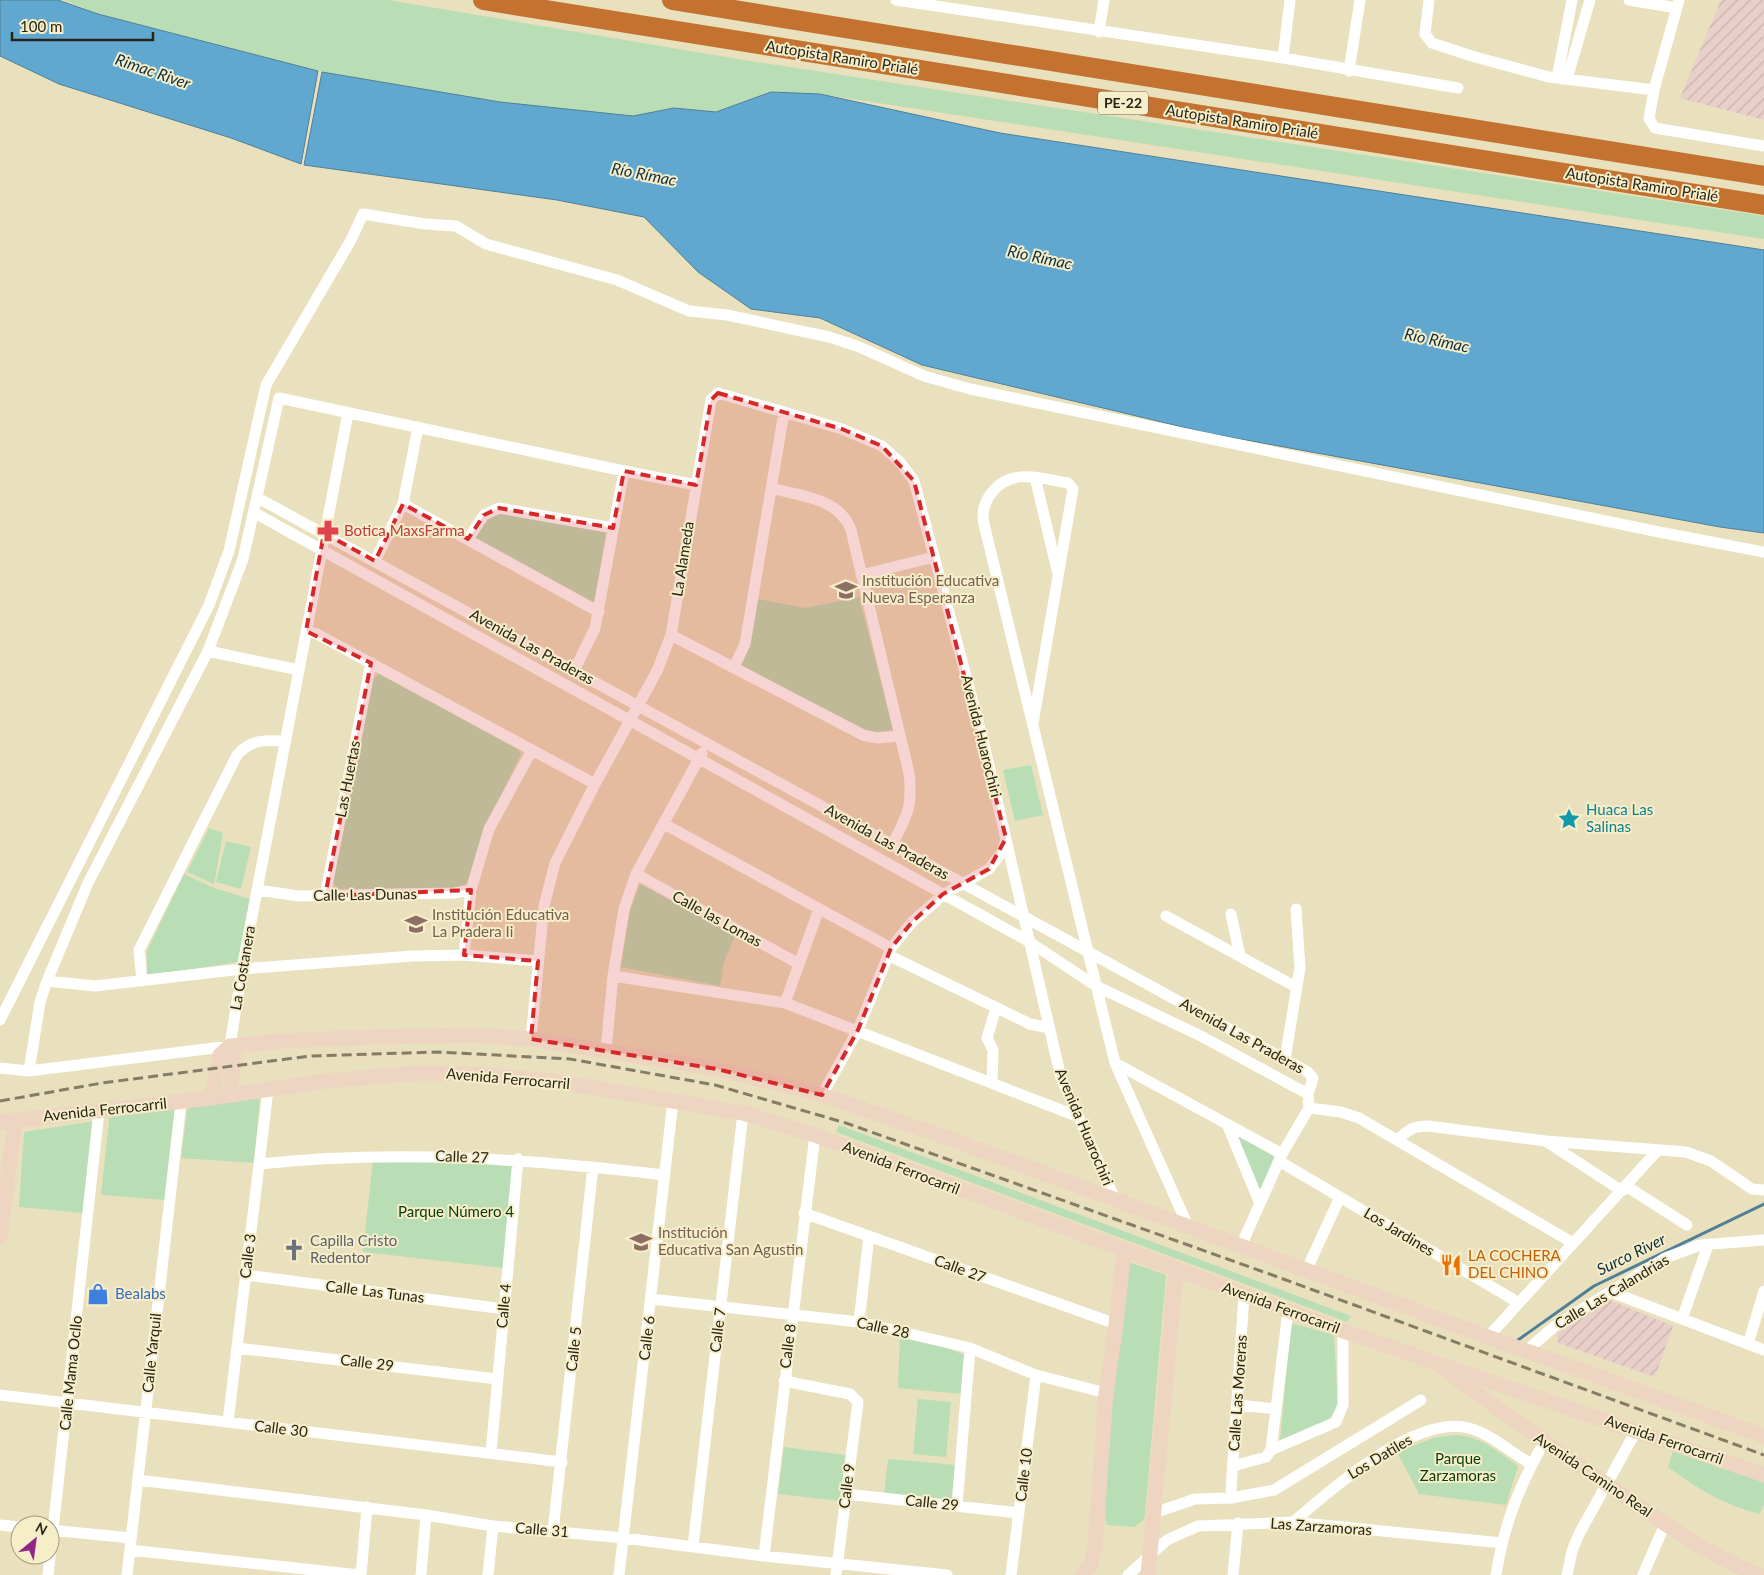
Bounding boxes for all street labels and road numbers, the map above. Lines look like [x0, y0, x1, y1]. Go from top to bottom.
street label: Autopista Ramiro Prialé [765, 36, 920, 78]
road number: PE-22 [1098, 92, 1148, 115]
street label: Autopista Ramiro Prialé [1165, 100, 1320, 142]
street label: Autopista Ramiro Prialé [1565, 163, 1720, 205]
street label: La Alameda [667, 520, 697, 598]
street label: Avenida Las Praderas [467, 604, 598, 688]
street label: Avenida Huarochiri [958, 673, 1006, 799]
street label: Las Huertas [331, 739, 363, 819]
street label: Avenida Las Praderas [822, 799, 953, 883]
street label: Calle Las Dunas [313, 884, 417, 904]
street label: Calle las Lomas [670, 886, 765, 950]
street label: La Costanera [226, 924, 258, 1012]
street label: Avenida Las Praderas [1177, 993, 1308, 1077]
street label: Avenida Ferrocarril [445, 1064, 571, 1092]
street label: Avenida Huarochiri [1052, 1065, 1118, 1188]
street label: Avenida Ferrocarril [42, 1094, 168, 1124]
street label: Avenida Ferrocarril [840, 1136, 963, 1198]
street label: Calle 27 [435, 1146, 489, 1166]
street label: Los Jardines [1361, 1203, 1438, 1259]
street label: Calle 3 [235, 1232, 259, 1279]
street label: Calle 27 [932, 1250, 989, 1286]
street label: Calle Las Calandrias [1551, 1250, 1672, 1332]
street label: Calle Las Tunas [325, 1276, 426, 1306]
street label: Avenida Ferrocarril [1220, 1277, 1343, 1337]
street label: Calle 4 [492, 1282, 514, 1329]
street label: Calle 7 [705, 1306, 729, 1353]
street label: Calle Yarquil [138, 1312, 164, 1394]
street label: Calle 28 [855, 1313, 911, 1341]
street label: Calle Mama Ocllo [55, 1314, 85, 1431]
street label: Calle 6 [634, 1314, 658, 1361]
street label: Calle 8 [775, 1322, 799, 1369]
street label: Calle 5 [562, 1326, 584, 1372]
street label: Calle Las Moreras [1224, 1334, 1250, 1452]
street label: Calle 29 [339, 1350, 395, 1374]
street label: Avenida Ferrocarril [1603, 1410, 1726, 1468]
street label: Calle 30 [253, 1416, 309, 1440]
street label: Avenida Camino Real [1531, 1428, 1656, 1520]
street label: Los Datiles [1344, 1430, 1415, 1482]
street label: Calle 10 [1011, 1447, 1035, 1503]
street label: Calle 9 [834, 1462, 858, 1509]
street label: Calle 29 [904, 1490, 960, 1514]
street label: Las Zarzamoras [1270, 1513, 1372, 1539]
street label: Calle 31 [515, 1518, 570, 1540]

